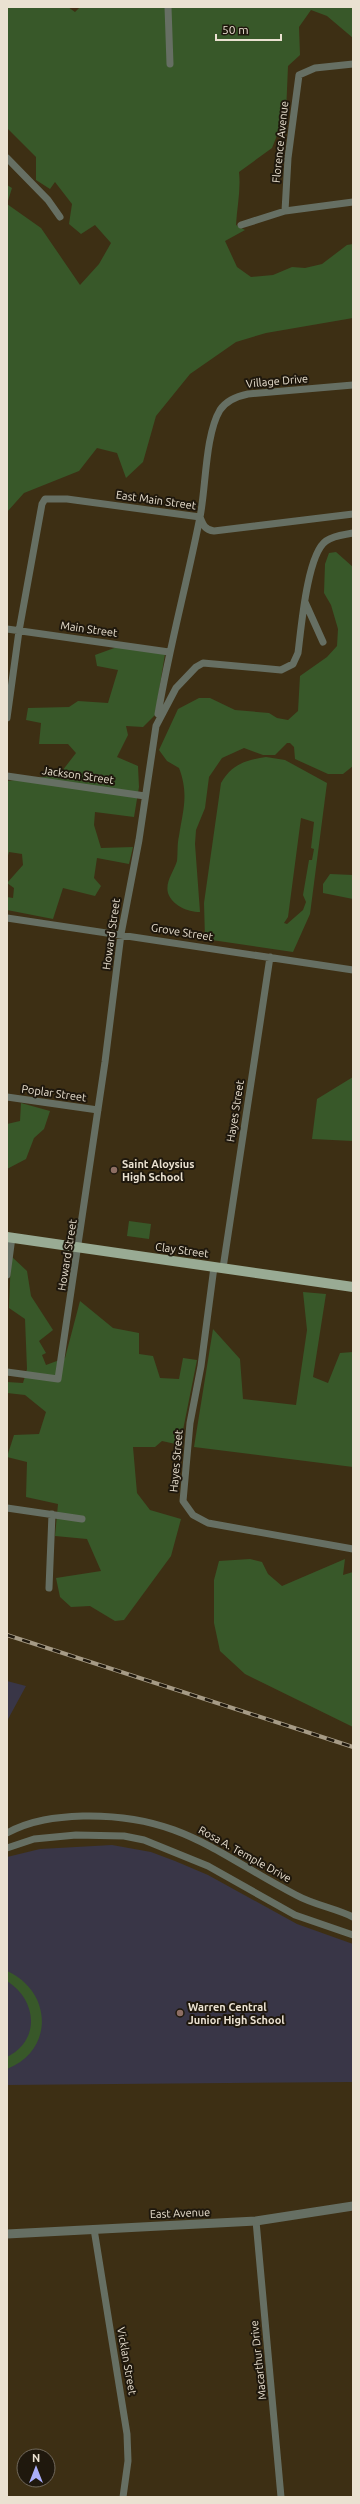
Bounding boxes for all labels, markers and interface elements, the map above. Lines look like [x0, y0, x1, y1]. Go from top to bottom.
scale bar [216, 16, 281, 42]
text: 50 m [222, 23, 249, 36]
street label: Florence Avenue [270, 100, 290, 184]
street label: Village Drive [245, 372, 309, 390]
street label: East Main Street [115, 488, 198, 512]
street label: Main Street [60, 619, 119, 639]
street label: Jackson Street [41, 764, 115, 786]
street label: Howard Street [100, 897, 122, 971]
street label: Grove Street [150, 921, 214, 943]
street label: Hayes Street [224, 1078, 246, 1143]
street label: Poplar Street [21, 1083, 88, 1104]
place label: Saint Aloysius High School [122, 1158, 194, 1183]
marker: Saint Aloysius High School [109, 1165, 119, 1175]
street label: Howard Street [55, 1218, 79, 1292]
street label: Clay Street [155, 1240, 210, 1260]
street label: Hayes Street [167, 1429, 185, 1493]
street label: Rosa A. Temple Drive [197, 1824, 293, 1884]
place label: Warren Central Junior High School [188, 2001, 285, 2026]
marker: Warren Central Junior High School [175, 2008, 185, 2018]
street label: East Avenue [150, 2206, 210, 2220]
street label: Macarthur Drive [248, 2320, 268, 2400]
street label: Vicklan Street [115, 2326, 139, 2397]
north arrow [16, 2448, 56, 2488]
text: N [32, 2452, 40, 2464]

